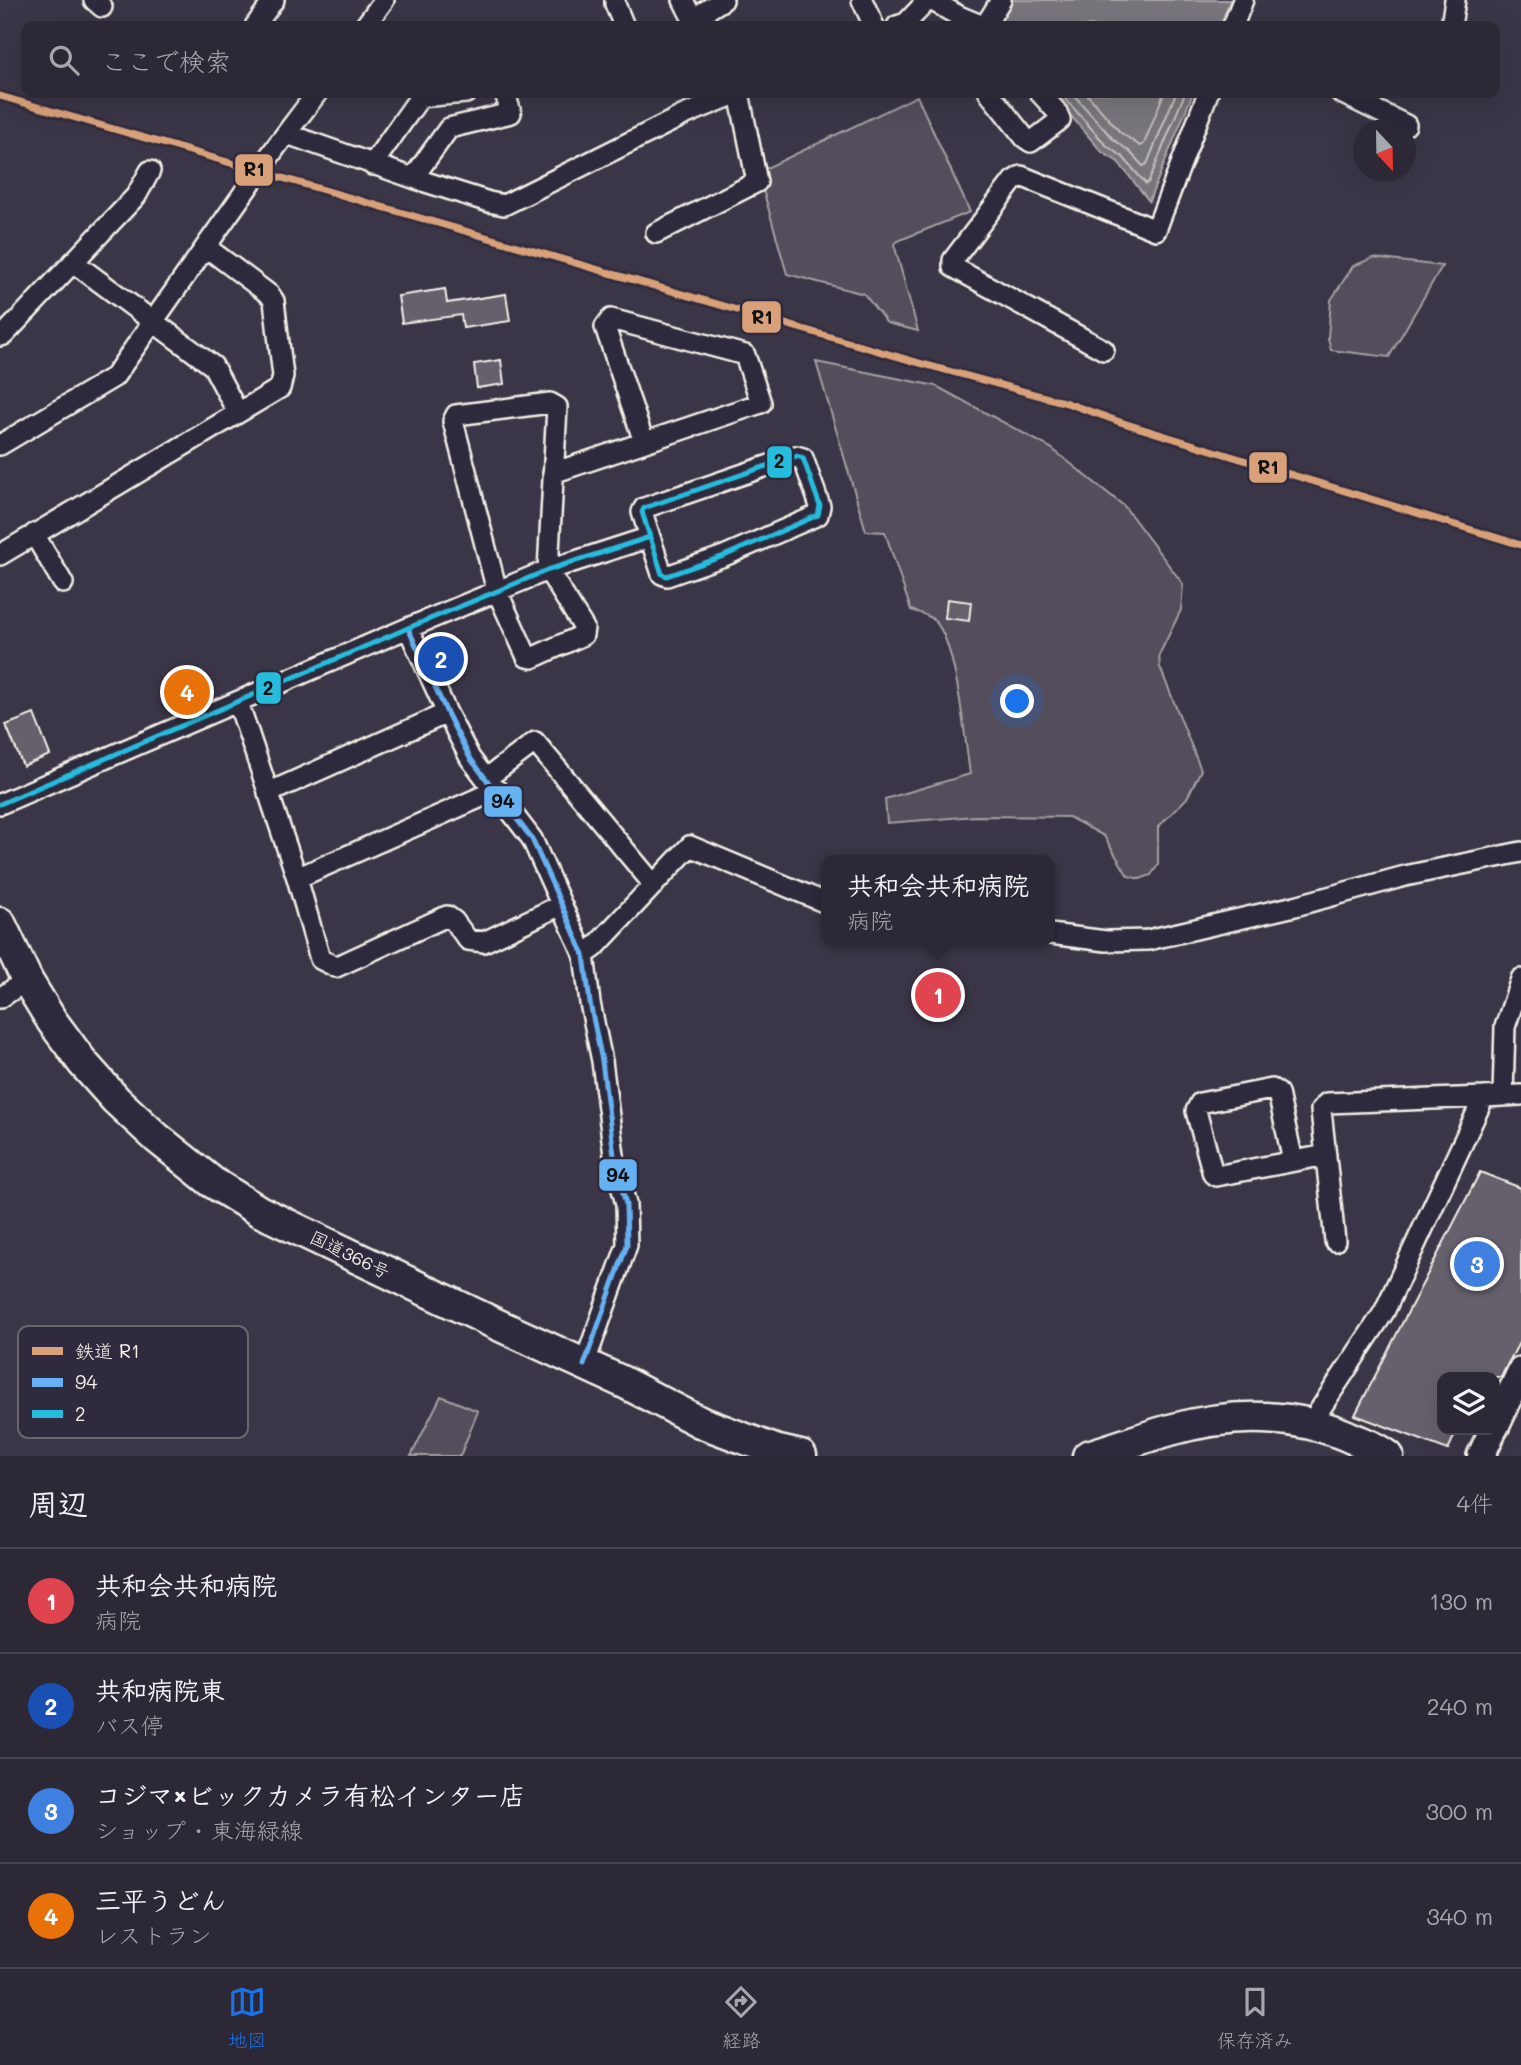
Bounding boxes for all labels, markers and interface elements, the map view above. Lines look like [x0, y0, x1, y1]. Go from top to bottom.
search box [21, 21, 1500, 98]
icon: search [45, 41, 83, 79]
text: ここで検索 [101, 44, 231, 78]
north arrow [1353, 119, 1416, 182]
line badge: R1 [234, 153, 274, 187]
text: R1 [243, 156, 265, 181]
line badge: R1 [741, 300, 782, 334]
text: R1 [751, 304, 773, 329]
line badge: 2 [766, 445, 793, 479]
text: 2 [774, 448, 784, 473]
line badge: R1 [1248, 451, 1288, 484]
text: R1 [1257, 454, 1279, 479]
pin: 2 [418, 633, 464, 685]
pin: 4 [164, 666, 210, 718]
line badge: 2 [255, 671, 282, 705]
text: 2 [263, 675, 273, 700]
your location [1000, 684, 1034, 718]
line badge: 94 [483, 785, 523, 818]
text: 94 [491, 788, 515, 813]
popup [821, 855, 1055, 946]
text: 共和会共和病院 [847, 868, 1029, 902]
text: 病院 [847, 905, 893, 935]
pin: 1 [915, 969, 961, 1021]
line badge: 94 [598, 1158, 638, 1192]
text: 94 [606, 1162, 630, 1187]
street label: 国道366号 [306, 1224, 394, 1284]
pin: 3 [1454, 1238, 1500, 1290]
legend [18, 1326, 248, 1438]
text: 鉄道 R1 [75, 1338, 140, 1363]
text: 94 [75, 1369, 97, 1394]
map controls [1437, 1372, 1500, 1435]
button: layers [1437, 1372, 1500, 1435]
text: 2 [75, 1401, 86, 1426]
text: 周辺 [28, 1483, 88, 1523]
text: 4件 [1456, 1488, 1493, 1518]
text: 共和会共和病院 [95, 1568, 277, 1602]
text: 1 [46, 1586, 56, 1616]
text: 130 m [1429, 1586, 1493, 1616]
text: 病院 [95, 1605, 141, 1635]
text: 共和病院東 [95, 1673, 225, 1707]
text: 2 [45, 1691, 57, 1721]
text: 240 m [1427, 1691, 1493, 1721]
text: バス停 [95, 1710, 164, 1740]
text: コジマ×ビックカメラ有松インター店 [95, 1778, 526, 1812]
text: 3 [44, 1796, 58, 1826]
text: 300 m [1425, 1796, 1493, 1826]
text: ショップ · 東海緑線 [95, 1815, 303, 1845]
text: 三平うどん [95, 1883, 226, 1917]
text: 4 [44, 1901, 58, 1931]
text: 340 m [1426, 1901, 1493, 1931]
text: レストラン [95, 1920, 212, 1950]
tab: 地図 [228, 1983, 266, 2052]
tab: 経路 [722, 1983, 761, 2052]
tab: 保存済み [1217, 1983, 1293, 2052]

